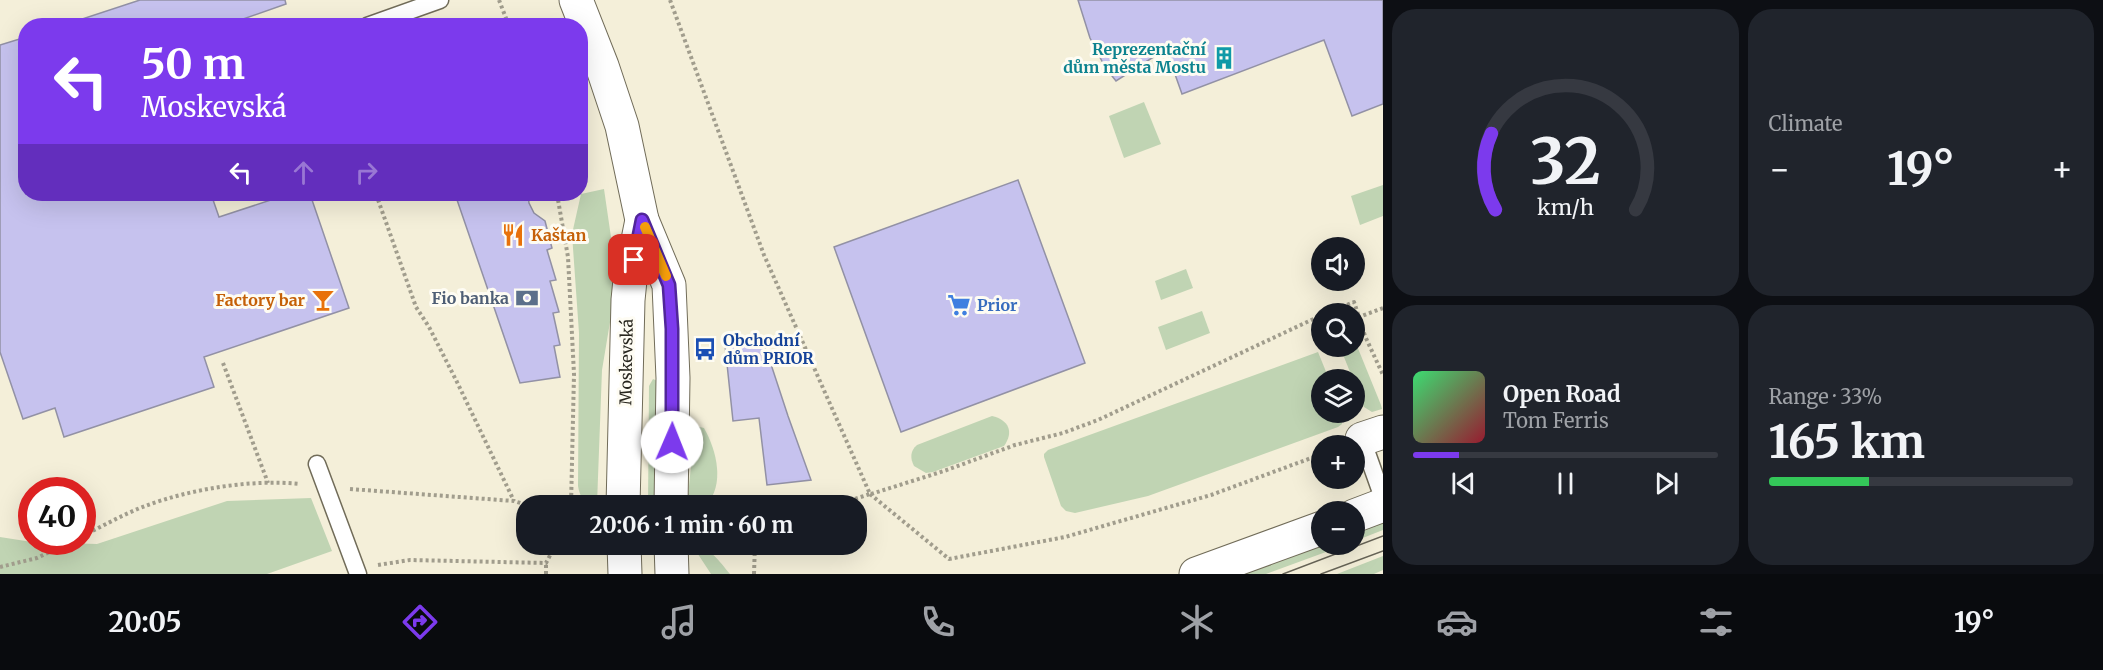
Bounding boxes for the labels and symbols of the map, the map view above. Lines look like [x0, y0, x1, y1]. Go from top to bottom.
place label: Reprezentační dům města Mostu [1063, 39, 1207, 77]
building icon: Reprezentační dům města Mostu [1211, 45, 1237, 71]
restaurant icon: Kaštan [500, 222, 526, 248]
place label: Kaštan [531, 225, 586, 245]
pin [608, 234, 659, 285]
bank icon: Fio banka [514, 285, 540, 311]
bar icon: Factory bar [310, 287, 336, 313]
place label: Fio banka [431, 288, 509, 308]
place label: Factory bar [216, 290, 306, 310]
supermarket icon: Prior [946, 292, 972, 318]
place label: Prior [977, 295, 1018, 315]
street label: Moskevská [615, 318, 637, 405]
place label: Obchodní dům PRIOR [723, 330, 814, 368]
bus stop icon: Obchodní dům PRIOR [692, 336, 718, 362]
position arrow [640, 410, 704, 474]
speed limit sign: 40 [18, 477, 96, 555]

